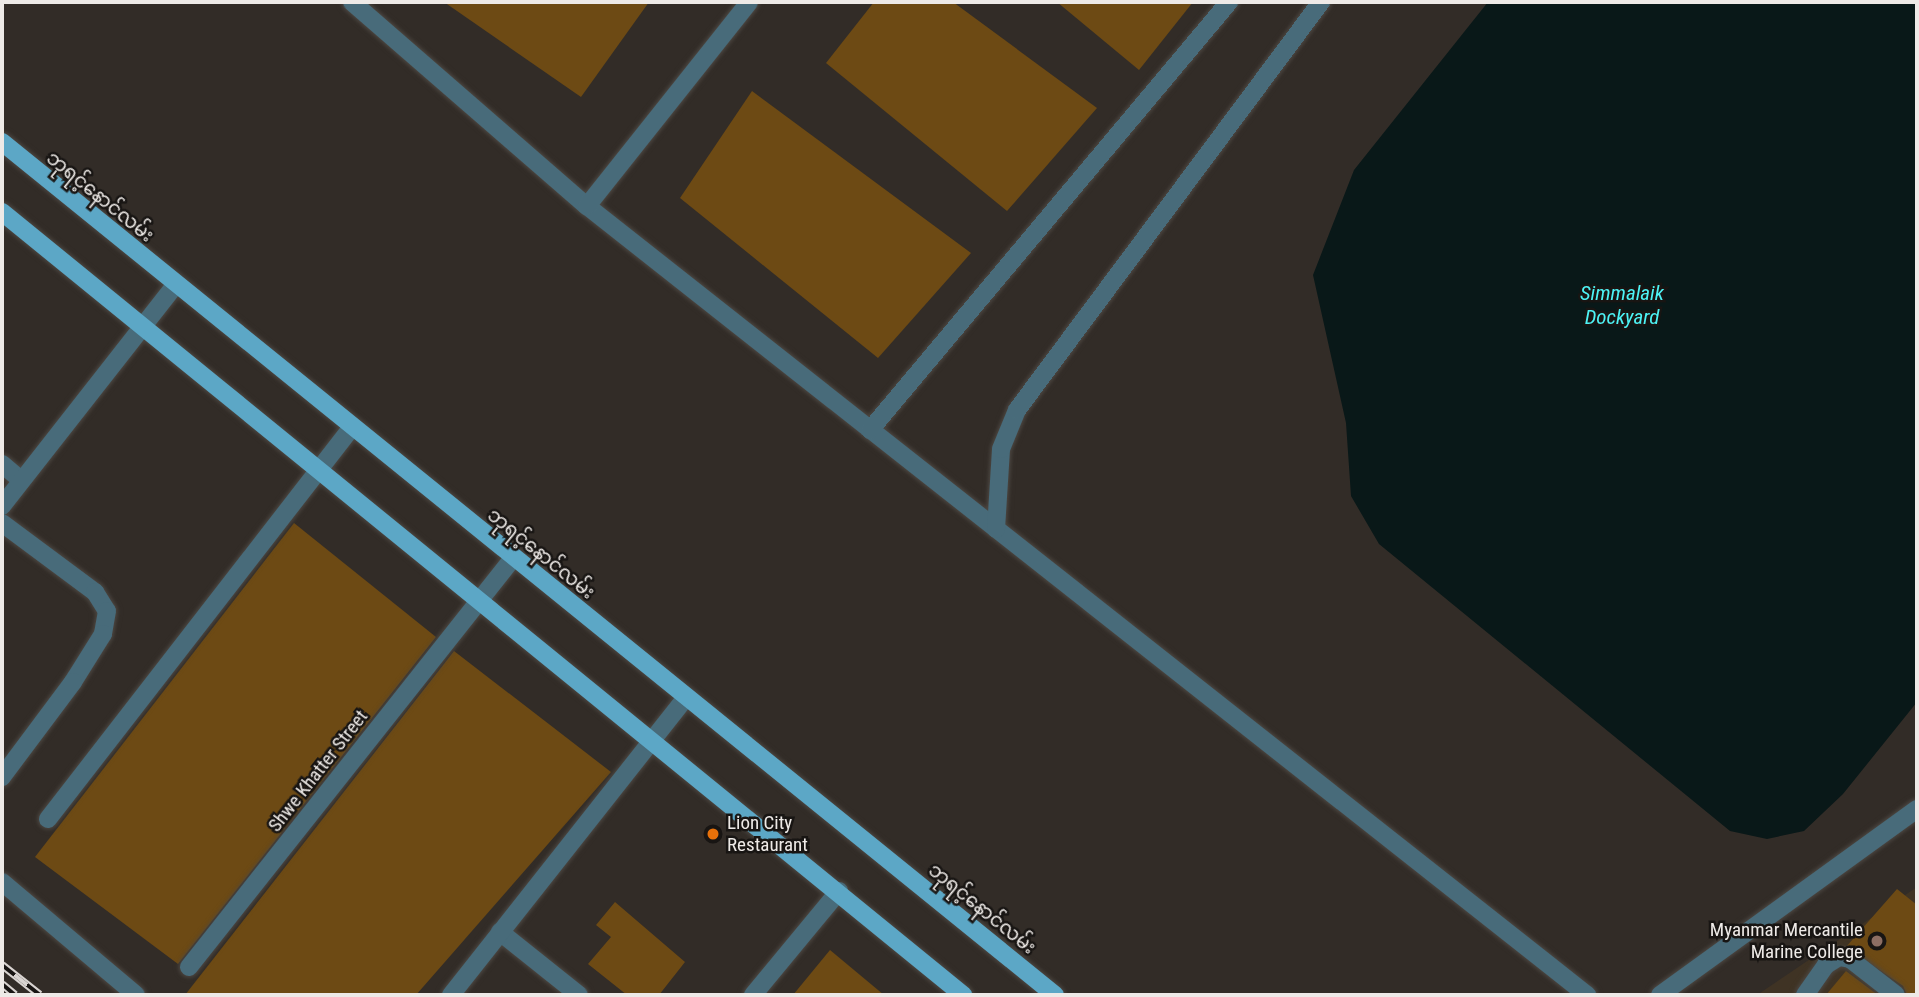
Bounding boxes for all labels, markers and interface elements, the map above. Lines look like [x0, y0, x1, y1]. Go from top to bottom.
street label: ဘုရင့်နောင်လမ်း [42, 147, 158, 247]
water label: Simmalaik Dockyard [1580, 280, 1664, 330]
street label: ဘုရင့်နောင်လမ်း [483, 504, 599, 604]
street label: Shwe Khatter Street [263, 706, 373, 836]
place label: Lion City Restaurant [727, 812, 808, 856]
marker: Lion City Restaurant [705, 826, 721, 842]
street label: ဘုရင့်နောင်လမ်း [924, 859, 1040, 959]
place label: Myanmar Mercantile Marine College [1710, 919, 1863, 963]
marker: Myanmar Mercantile Marine College [1869, 933, 1885, 949]

